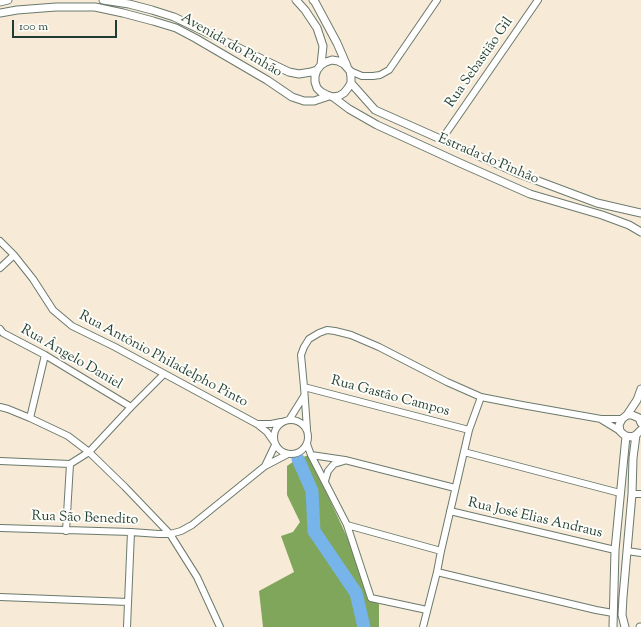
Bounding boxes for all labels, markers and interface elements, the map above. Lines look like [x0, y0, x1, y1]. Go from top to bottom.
street label: Avenida do Pinhão [177, 10, 285, 82]
scale bar [14, 12, 119, 38]
street label: Rua Sebastião Gil [443, 15, 517, 111]
text: 100 m [19, 18, 48, 36]
street label: Estrada do Pinhão [435, 131, 541, 189]
street label: Rua Antônio Philadelpho Pinto [76, 308, 250, 412]
street label: Rua Ângelo Daniel [17, 322, 125, 394]
street label: Rua Gastão Campos [329, 373, 451, 421]
street label: Rua José Elias Andraus [466, 495, 604, 543]
street label: Rua São Benedito [31, 509, 139, 529]

